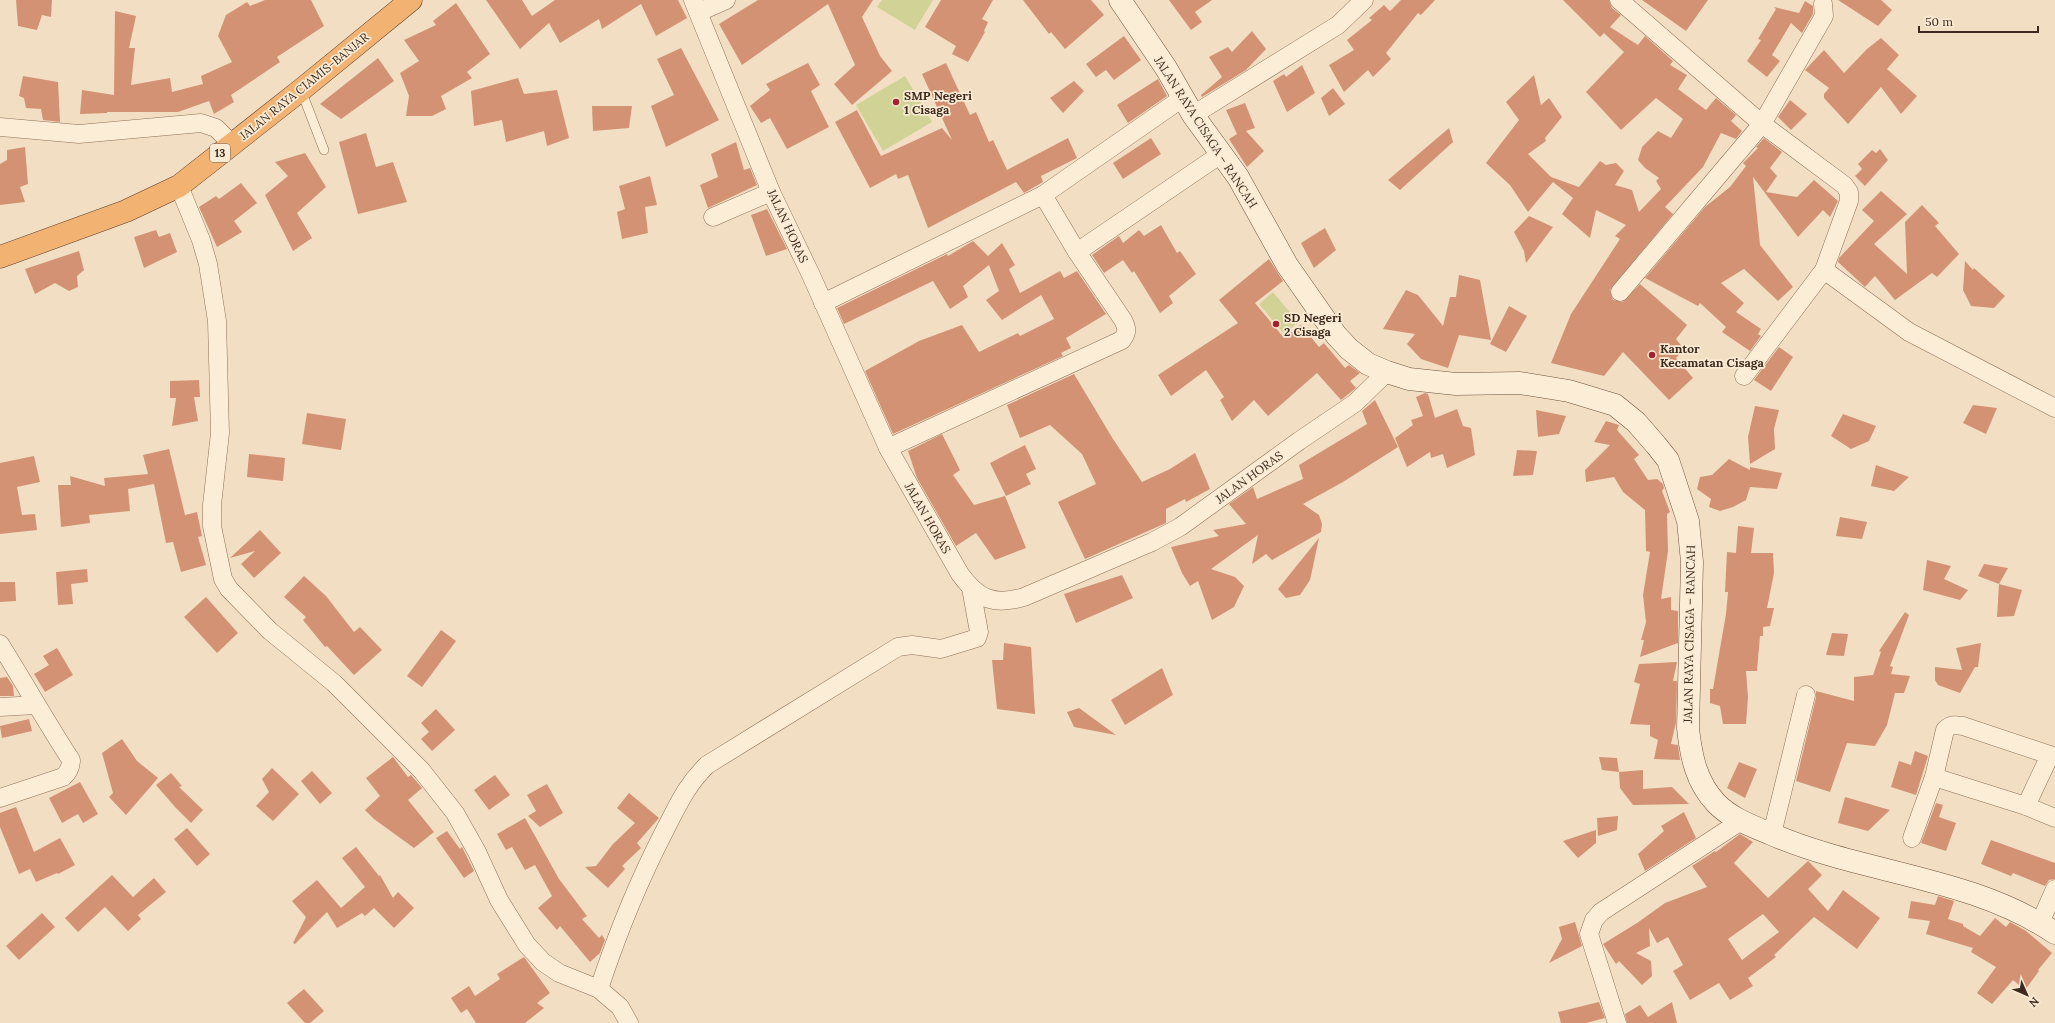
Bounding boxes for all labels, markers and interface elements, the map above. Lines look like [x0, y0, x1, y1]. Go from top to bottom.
scale bar [1919, 8, 2038, 34]
text: 50 m [1925, 14, 1953, 29]
street label: JALAN RAYA CIAMIS-BANJAR [236, 29, 372, 143]
street label: JALAN RAYA CISAGA – RANCAH [1151, 52, 1261, 211]
place label: SMP Negeri 1 Cisaga [904, 88, 972, 117]
marker: SMP Negeri 1 Cisaga [891, 97, 901, 107]
road number: 13 [210, 144, 230, 162]
street label: JALAN HORAS [764, 186, 812, 265]
place label: SD Negeri 2 Cisaga [1284, 310, 1342, 339]
marker: SD Negeri 2 Cisaga [1271, 319, 1281, 329]
place label: Kantor Kecamatan Cisaga [1660, 341, 1764, 370]
marker: Kantor Kecamatan Cisaga [1647, 350, 1657, 360]
street label: JALAN HORAS [1212, 447, 1286, 507]
street label: JALAN HORAS [901, 479, 955, 556]
street label: JALAN RAYA CISAGA – RANCAH [1680, 545, 1698, 724]
north arrow [2007, 975, 2047, 1015]
text: N [2026, 994, 2042, 1010]

